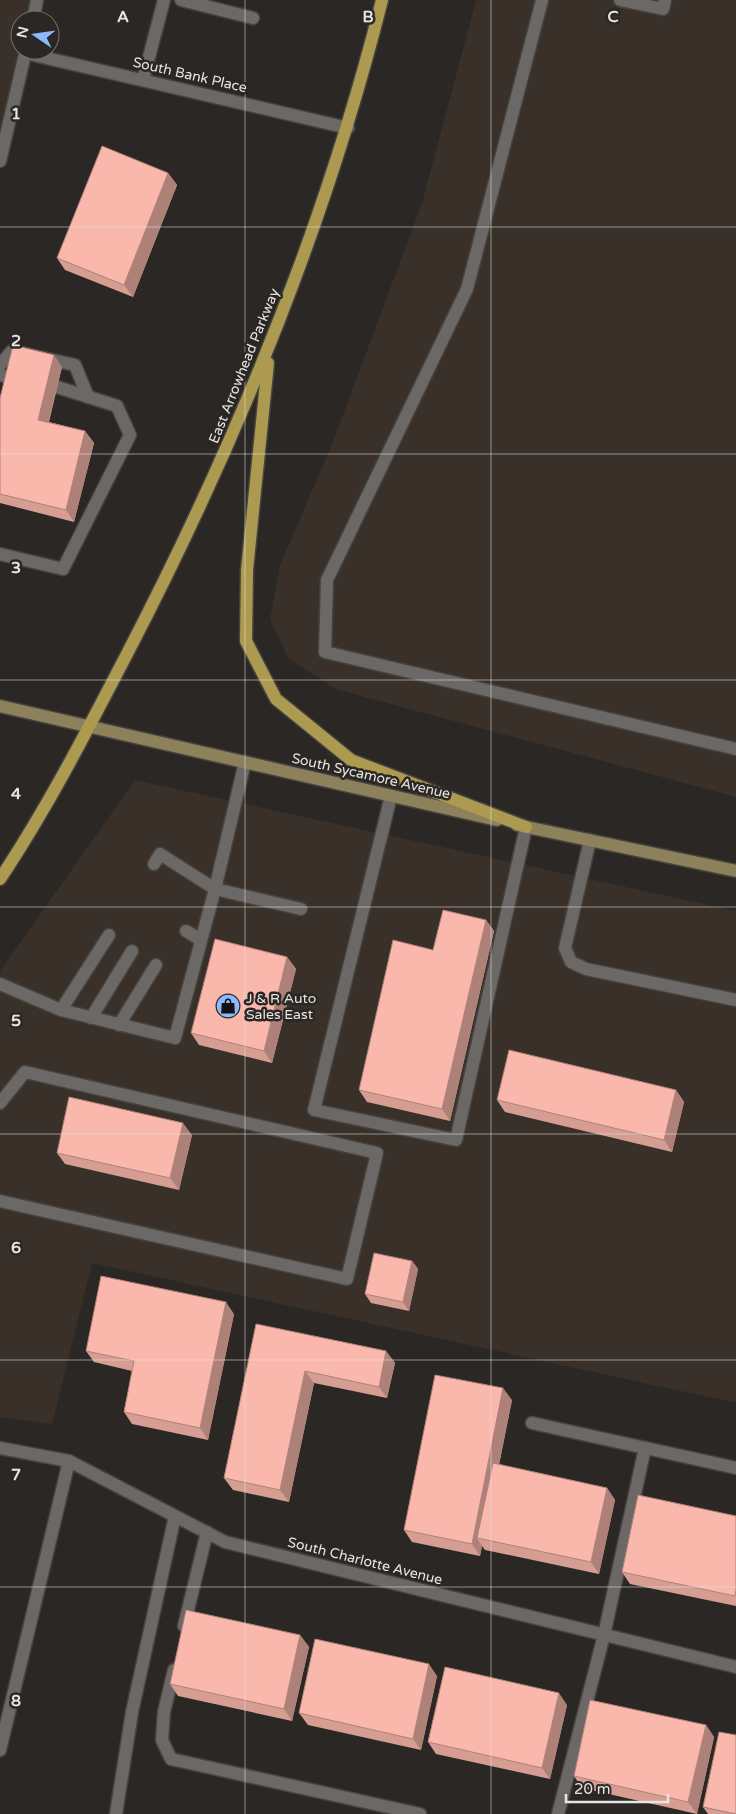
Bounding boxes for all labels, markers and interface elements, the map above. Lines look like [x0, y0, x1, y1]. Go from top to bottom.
text: A [117, 7, 129, 27]
text: B [362, 7, 374, 27]
text: C [607, 7, 619, 27]
north arrow [10, 10, 60, 60]
text: N [13, 25, 32, 40]
street label: South Bank Place [131, 54, 249, 96]
text: 1 [11, 104, 21, 124]
street label: East Arrowhead Parkway [205, 286, 283, 446]
text: 2 [11, 331, 21, 351]
text: 3 [11, 558, 21, 578]
street label: South Sycamore Avenue [290, 749, 452, 803]
text: 4 [11, 784, 21, 804]
place label: J & R Auto Sales East [246, 990, 316, 1023]
shop icon: J & R Auto Sales East [215, 993, 241, 1019]
text: 5 [11, 1011, 21, 1031]
text: 6 [11, 1238, 21, 1258]
text: 7 [11, 1465, 21, 1485]
street label: South Charlotte Avenue [286, 1534, 444, 1588]
text: 8 [11, 1691, 21, 1711]
scale bar [566, 1772, 668, 1804]
text: 20 m [574, 1780, 611, 1798]

